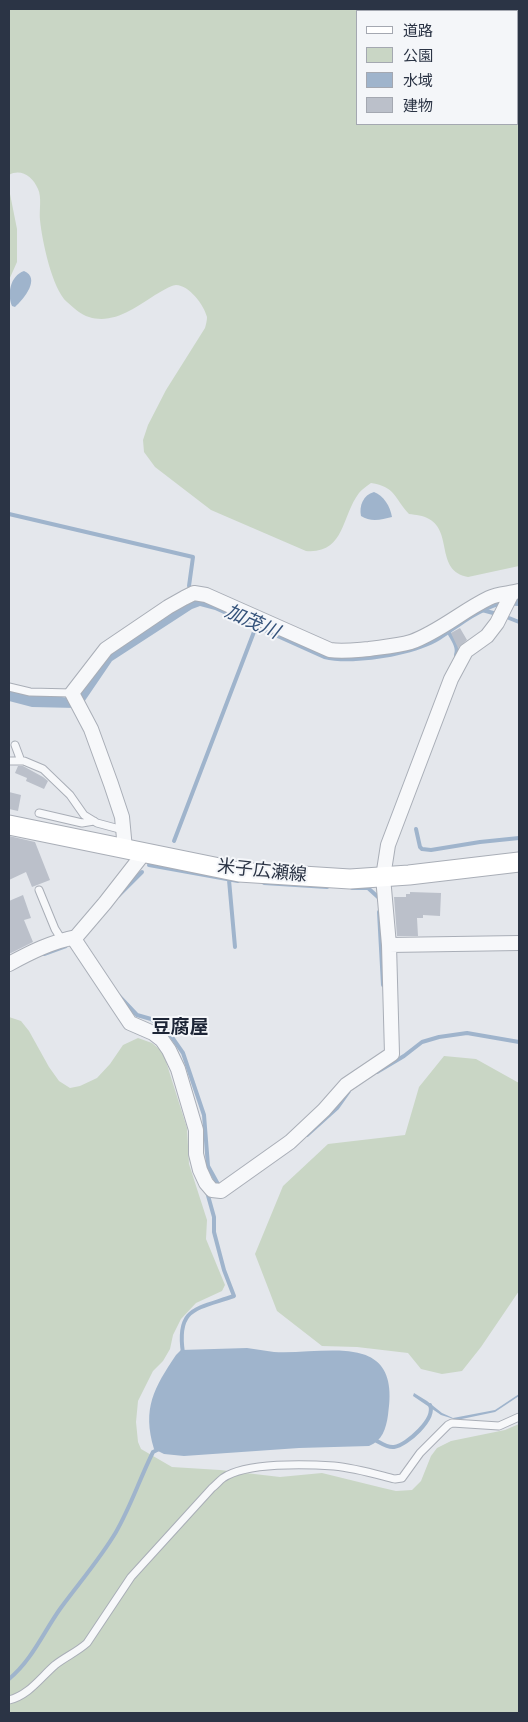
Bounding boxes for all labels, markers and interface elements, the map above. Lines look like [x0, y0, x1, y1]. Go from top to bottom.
legend [356, 10, 518, 125]
text: 道路 [403, 22, 433, 40]
text: 公園 [403, 47, 433, 65]
text: 水域 [403, 72, 433, 90]
text: 建物 [403, 97, 433, 115]
water label: 加茂川 [221, 600, 283, 644]
street label: 米子広瀬線 [216, 856, 308, 886]
district label: 豆腐屋 [152, 1016, 208, 1038]

